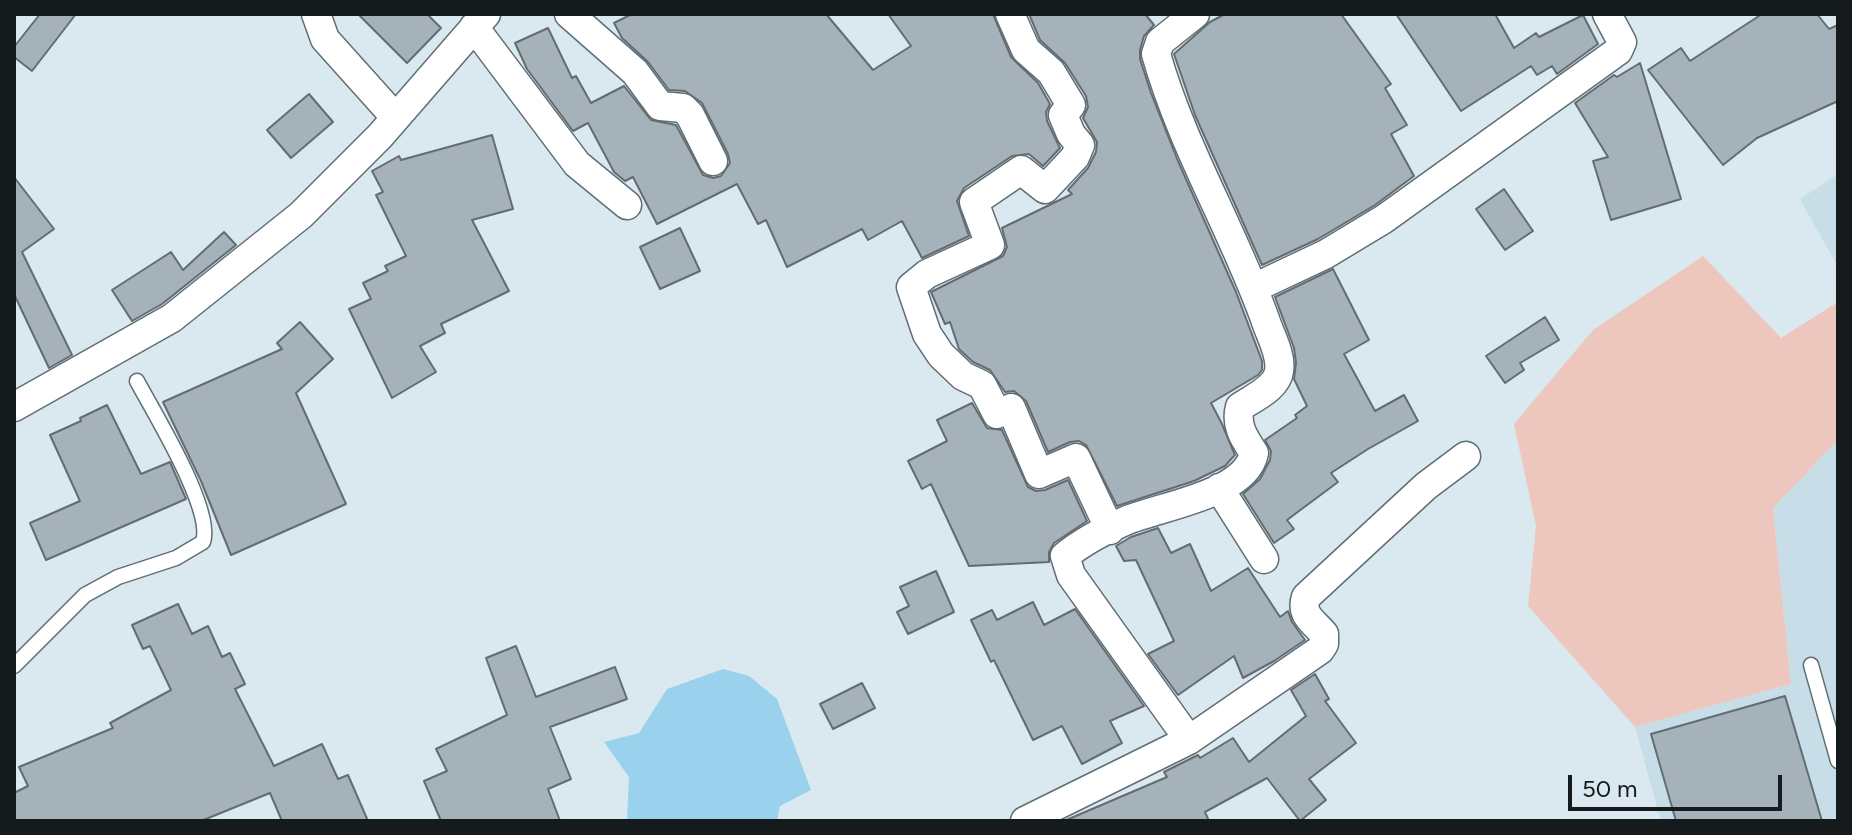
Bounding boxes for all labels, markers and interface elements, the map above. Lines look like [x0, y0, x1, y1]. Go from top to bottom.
scale bar [1572, 759, 1786, 809]
text: 50 m [1582, 774, 1638, 803]

